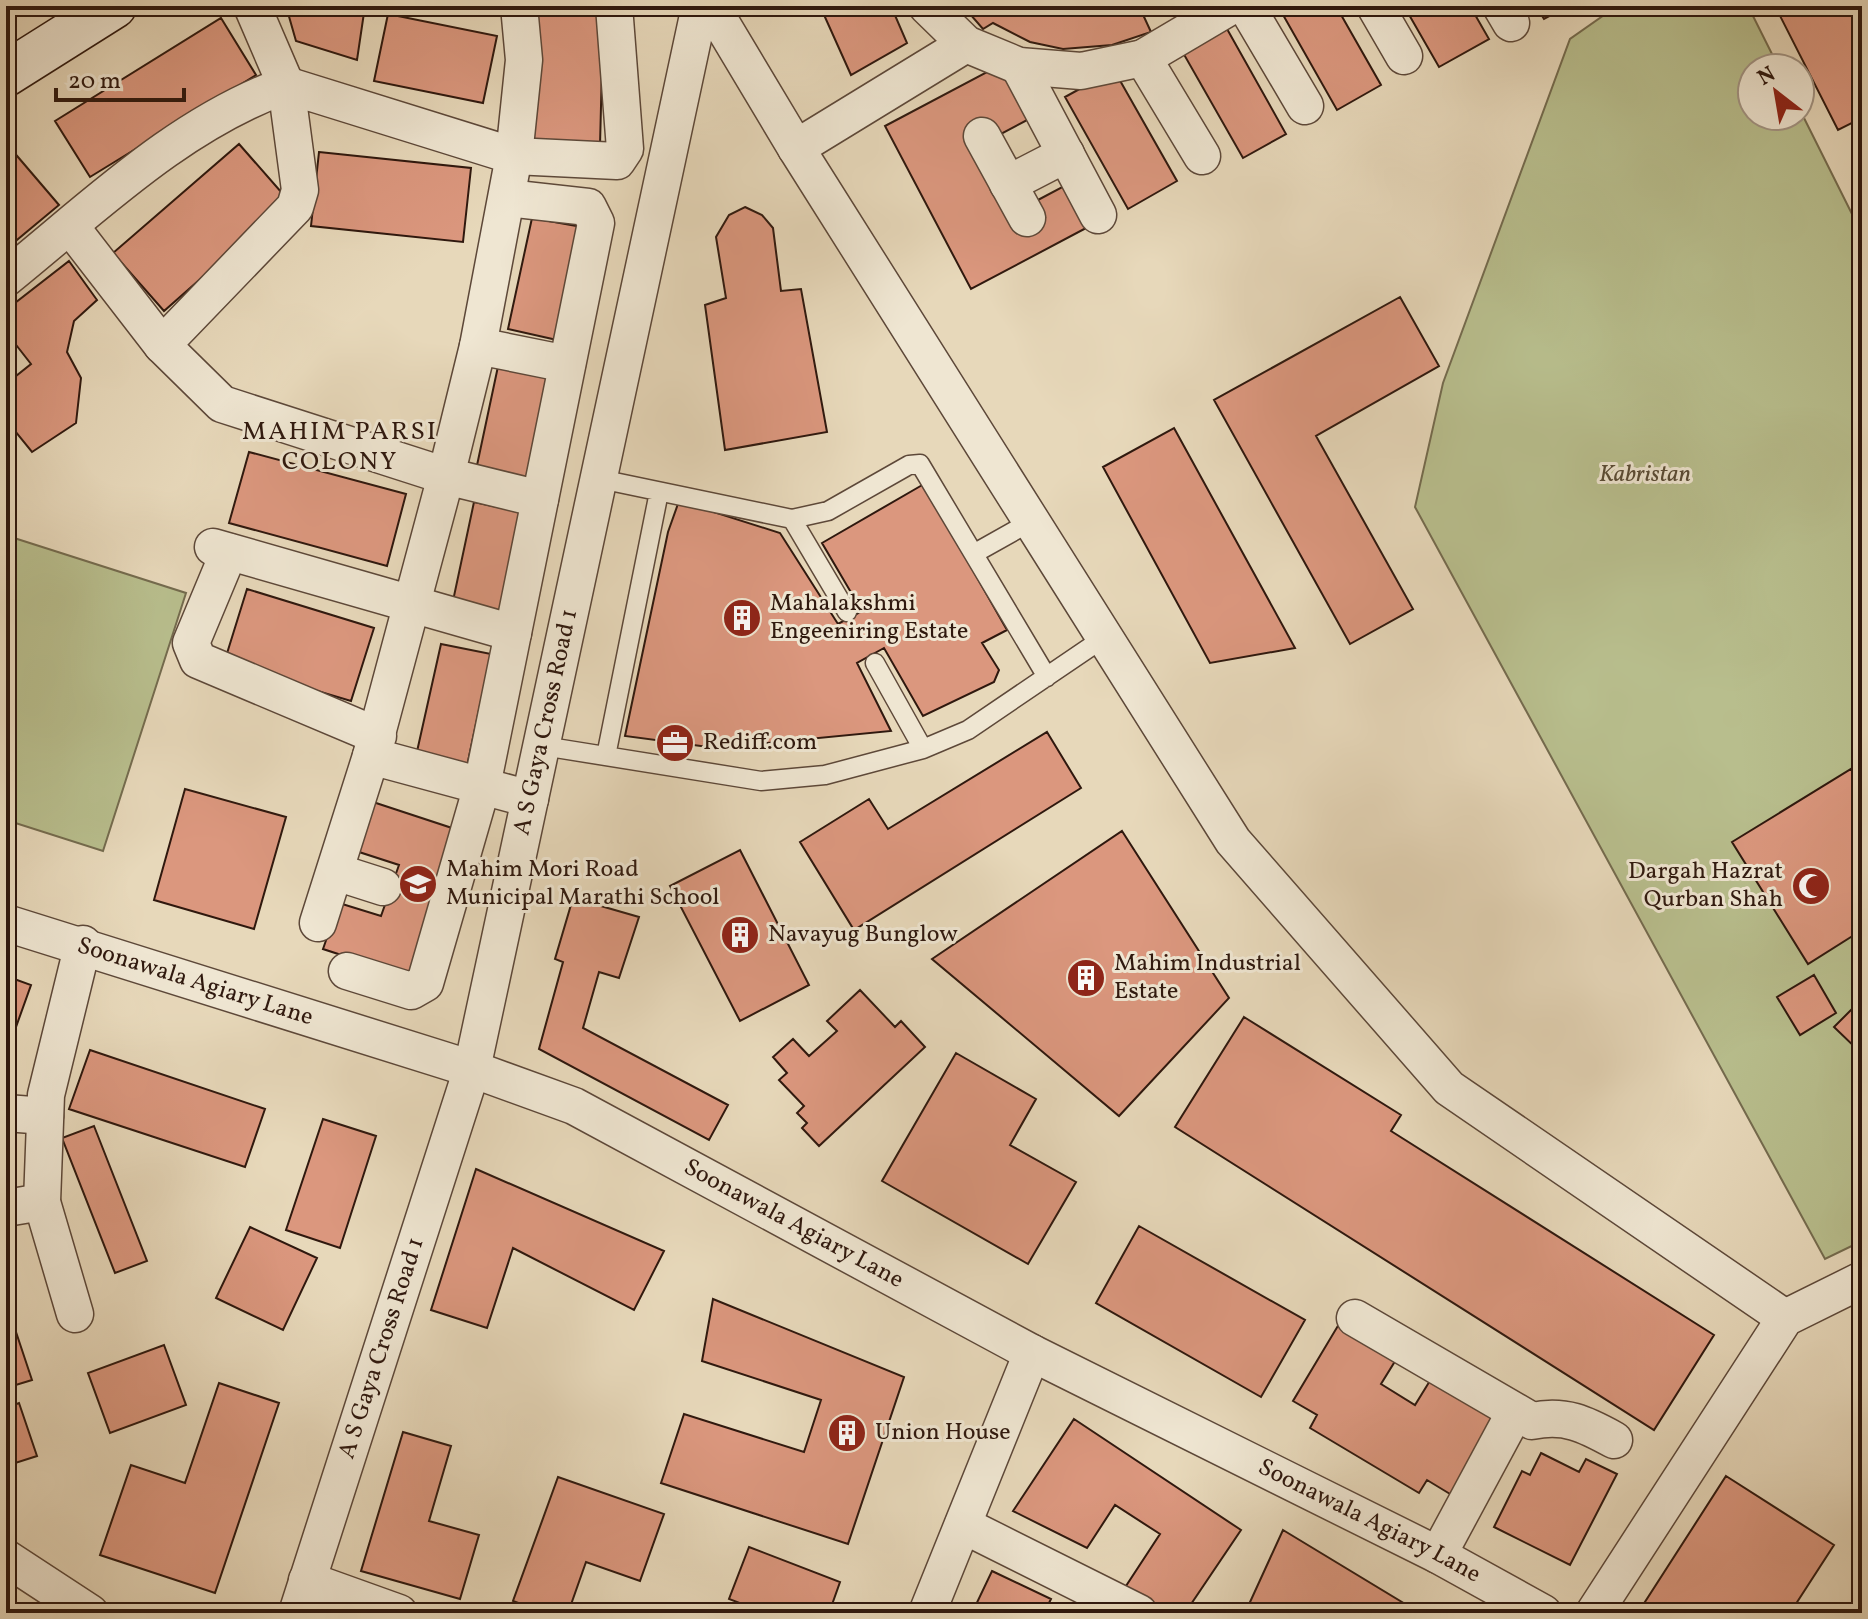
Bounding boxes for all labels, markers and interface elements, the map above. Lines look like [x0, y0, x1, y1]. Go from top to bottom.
scale bar [56, 52, 184, 102]
north arrow [1736, 52, 1816, 132]
text: N [1752, 60, 1782, 94]
text: 20 m [68, 65, 121, 99]
district label: MAHIM PARSI COLONY [242, 414, 438, 480]
park label: Kabristan [1599, 458, 1691, 492]
place label: Mahalakshmi Engeeniring Estate [770, 587, 968, 649]
building icon: Mahalakshmi Engeeniring Estate [721, 597, 763, 639]
street label: A S Gaya Cross Road 1 [506, 606, 587, 839]
office icon: Rediff.com [654, 722, 696, 764]
place label: Rediff.com [703, 726, 817, 760]
place label: Mahim Mori Road Municipal Marathi School [446, 853, 719, 915]
place label: Dargah Hazrat Qurban Shah [1628, 855, 1783, 917]
school or university icon: Mahim Mori Road Municipal Marathi School [397, 863, 439, 905]
mosque icon: Dargah Hazrat Qurban Shah [1790, 865, 1832, 907]
building icon: Navayug Bunglow [719, 914, 761, 956]
place label: Navayug Bunglow [768, 918, 958, 952]
street label: Soonawala Agiary Lane [73, 929, 317, 1035]
place label: Mahim Industrial Estate [1114, 947, 1301, 1009]
building icon: Mahim Industrial Estate [1065, 957, 1107, 999]
street label: Soonawala Agiary Lane [677, 1151, 909, 1297]
street label: A S Gaya Cross Road 1 [331, 1233, 434, 1463]
building icon: Union House [826, 1412, 868, 1454]
place label: Union House [875, 1416, 1011, 1450]
street label: Soonawala Agiary Lane [1252, 1451, 1487, 1592]

